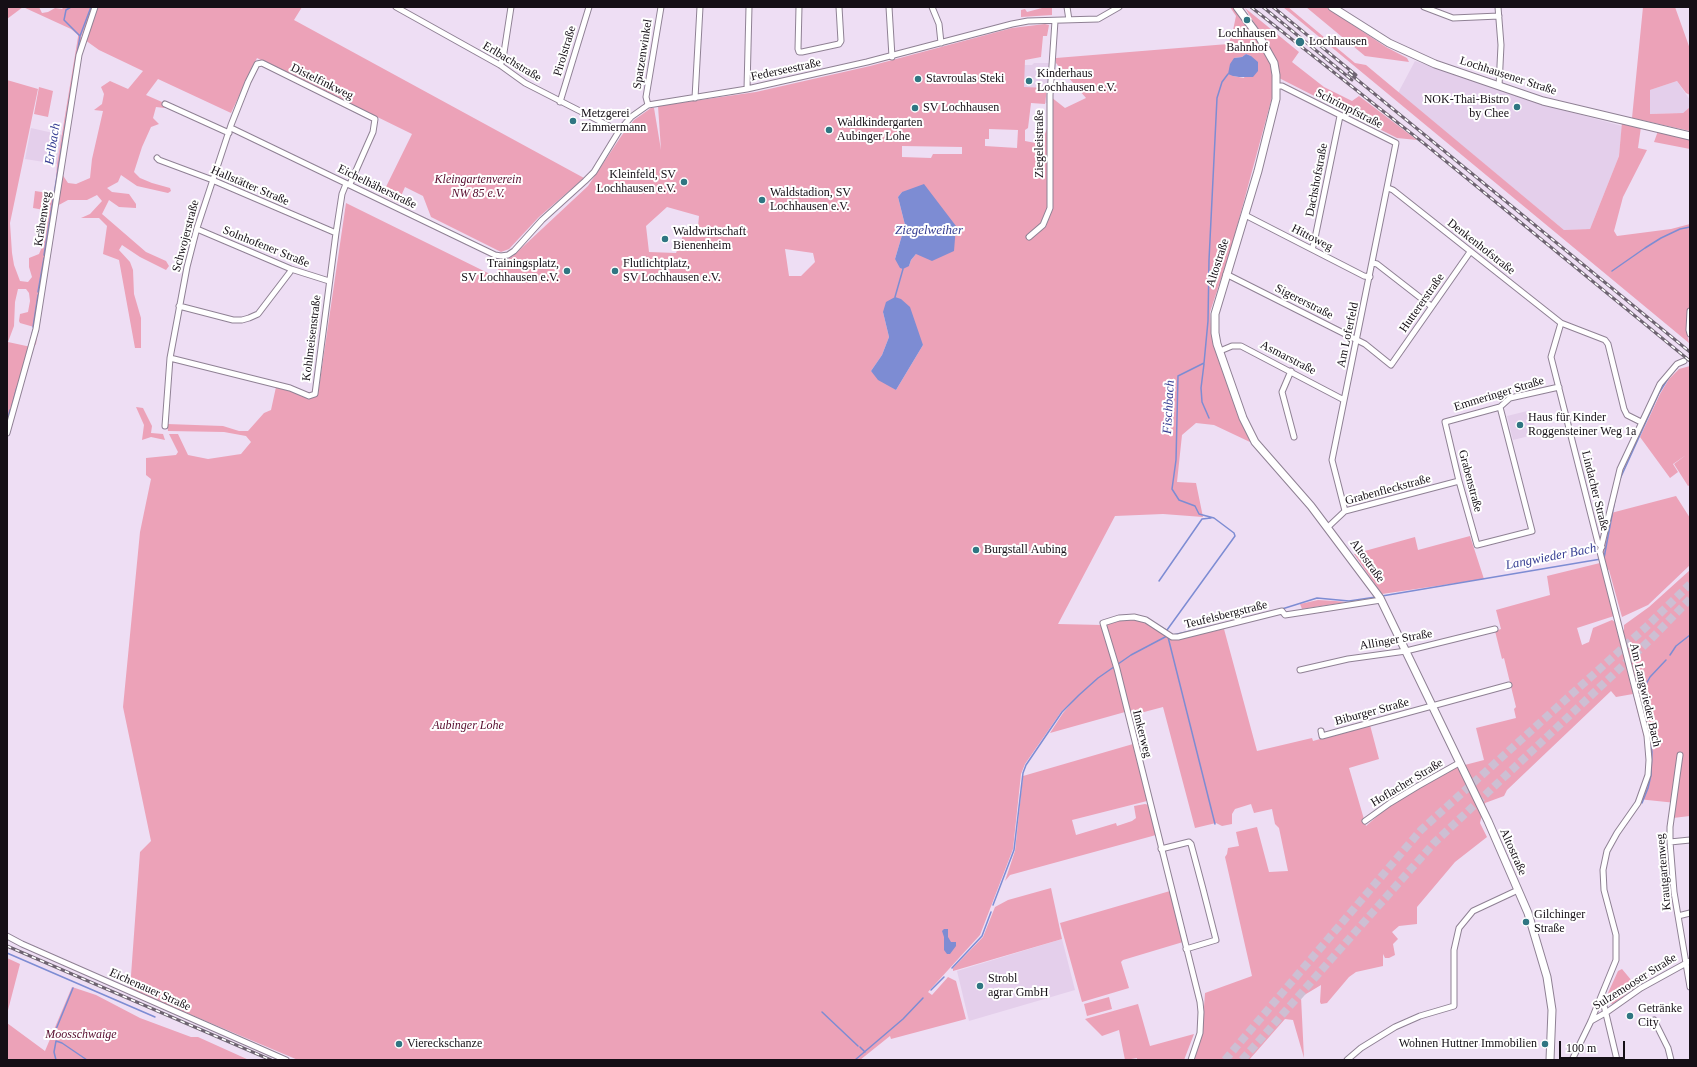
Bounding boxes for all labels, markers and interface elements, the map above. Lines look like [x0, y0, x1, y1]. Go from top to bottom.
marker: Lochhausen Bahnhof [1242, 15, 1252, 25]
street label: Spatzenwinkel [630, 18, 656, 90]
street label: Pirolstraße [551, 24, 579, 78]
place label: Lochhausen Bahnhof [1218, 27, 1276, 55]
place label: Lochhausen [1309, 35, 1367, 49]
marker: Lochhausen [1294, 36, 1306, 48]
street label: Erlbachstraße [480, 39, 544, 85]
street label: Lochhausener Straße [1458, 54, 1558, 98]
street label: Federseestraße [750, 56, 822, 84]
street label: Distelfinkweg [288, 61, 356, 103]
place label: Kinderhaus Lochhausen e.V. [1037, 67, 1116, 95]
place label: Stavroulas Steki [926, 72, 1004, 86]
marker: Stavroulas Steki [913, 74, 923, 84]
marker: Kinderhaus Lochhausen e.V. [1024, 76, 1034, 86]
street label: Schrimpfstraße [1313, 86, 1385, 132]
place label: NOK-Thai-Bistro by Chee [1424, 93, 1509, 121]
place label: SV Lochhausen [923, 101, 999, 115]
marker: NOK-Thai-Bistro by Chee [1512, 102, 1522, 112]
marker: SV Lochhausen [910, 103, 920, 113]
place label: Metzgerei Zimmermann [581, 107, 646, 135]
street label: Ziegeleistraße [1033, 110, 1047, 178]
marker: Metzgerei Zimmermann [568, 116, 578, 126]
place label: Waldkindergarten Aubinger Lohe [837, 116, 922, 144]
water label: Erlbach [42, 122, 64, 166]
marker: Waldkindergarten Aubinger Lohe [824, 125, 834, 135]
street label: Dachshofstraße [1303, 142, 1331, 218]
street label: Eichelhäherstraße [335, 162, 419, 212]
street label: Hallstätter Straße [209, 163, 291, 209]
place label: Kleinfeld, SV Lochhausen e.V. [597, 168, 676, 196]
park label: Kleingartenverein NW 85 e.V. [435, 173, 521, 201]
marker: Kleinfeld, SV Lochhausen e.V. [679, 177, 689, 187]
place label: Waldstadion, SV Lochhausen e.V. [770, 186, 851, 214]
street label: Krähenweg [32, 191, 54, 247]
marker: Waldstadion, SV Lochhausen e.V. [757, 195, 767, 205]
street label: Schwojerstraße [169, 198, 203, 274]
street label: Denkenhofstraße [1444, 216, 1518, 278]
street label: Hittoweg [1289, 221, 1335, 255]
street label: Solnhofener Straße [221, 223, 311, 271]
water label: Ziegelweiher [895, 223, 963, 239]
place label: Waldwirtschaft Bienenheim [673, 225, 746, 253]
marker: Waldwirtschaft Bienenheim [660, 234, 670, 244]
street label: Altostraße [1203, 237, 1233, 289]
place label: Trainingsplatz, SV Lochhausen e.V. [461, 257, 559, 285]
place label: Flutlichtplatz, SV Lochhausen e.V. [623, 257, 721, 285]
marker: Trainingsplatz, SV Lochhausen e.V. [562, 266, 572, 276]
marker: Flutlichtplatz, SV Lochhausen e.V. [610, 266, 620, 276]
street label: Huttererstraße [1396, 271, 1448, 335]
street label: Sigererstraße [1273, 281, 1335, 323]
street label: Kohlmeisenstraße [300, 294, 324, 382]
street label: Am Loferfeld [1334, 301, 1362, 369]
street label: Asmarstraße [1258, 338, 1318, 378]
street label: Emmeringer Straße [1452, 373, 1546, 415]
water label: Fischbach [1160, 380, 1178, 434]
place label: Haus für Kinder Roggensteiner Weg 1a [1528, 411, 1636, 439]
marker: Haus für Kinder Roggensteiner Weg 1a [1515, 420, 1525, 430]
street label: Grabenstraße [1455, 448, 1485, 514]
street label: Lindacher Straße [1578, 449, 1612, 533]
street label: Grabenfleckstraße [1344, 472, 1432, 508]
street label: Altostraße [1346, 537, 1388, 585]
water label: Langwieder Bach [1504, 541, 1598, 573]
place label: Burgstall Aubing [984, 543, 1067, 557]
marker: Burgstall Aubing [971, 545, 981, 555]
street label: Teufelsbergstraße [1183, 598, 1269, 632]
street label: Allinger Straße [1358, 627, 1434, 653]
street label: Am Langwieder Bach [1626, 642, 1664, 748]
street label: Biburger Straße [1333, 695, 1411, 729]
street label: Imkerweg [1129, 709, 1155, 759]
park label: Aubinger Lohe [432, 719, 504, 733]
street label: Hoflacher Straße [1368, 756, 1446, 810]
street label: Altostraße [1496, 826, 1530, 878]
street label: Krautgartenweg [1653, 833, 1675, 911]
place label: Gilchinger Straße [1534, 908, 1585, 936]
marker: Gilchinger Straße [1521, 917, 1531, 927]
street label: Sulzemooser Straße [1591, 951, 1679, 1013]
street label: Eichenauer Straße [107, 966, 193, 1014]
place label: Strobl agrar GmbH [988, 972, 1048, 1000]
marker: Strobl agrar GmbH [975, 981, 985, 991]
place label: Getränke City [1638, 1002, 1682, 1030]
marker: Getränke City [1625, 1011, 1635, 1021]
park label: Moosschwaige [45, 1028, 117, 1042]
scale bar [1561, 1033, 1627, 1059]
place label: Viereckschanze [407, 1037, 482, 1051]
place label: Wohnen Huttner Immobilien [1399, 1037, 1537, 1051]
marker: Viereckschanze [394, 1039, 404, 1049]
marker: Wohnen Huttner Immobilien [1540, 1039, 1550, 1049]
text: 100 m [1566, 1041, 1596, 1055]

